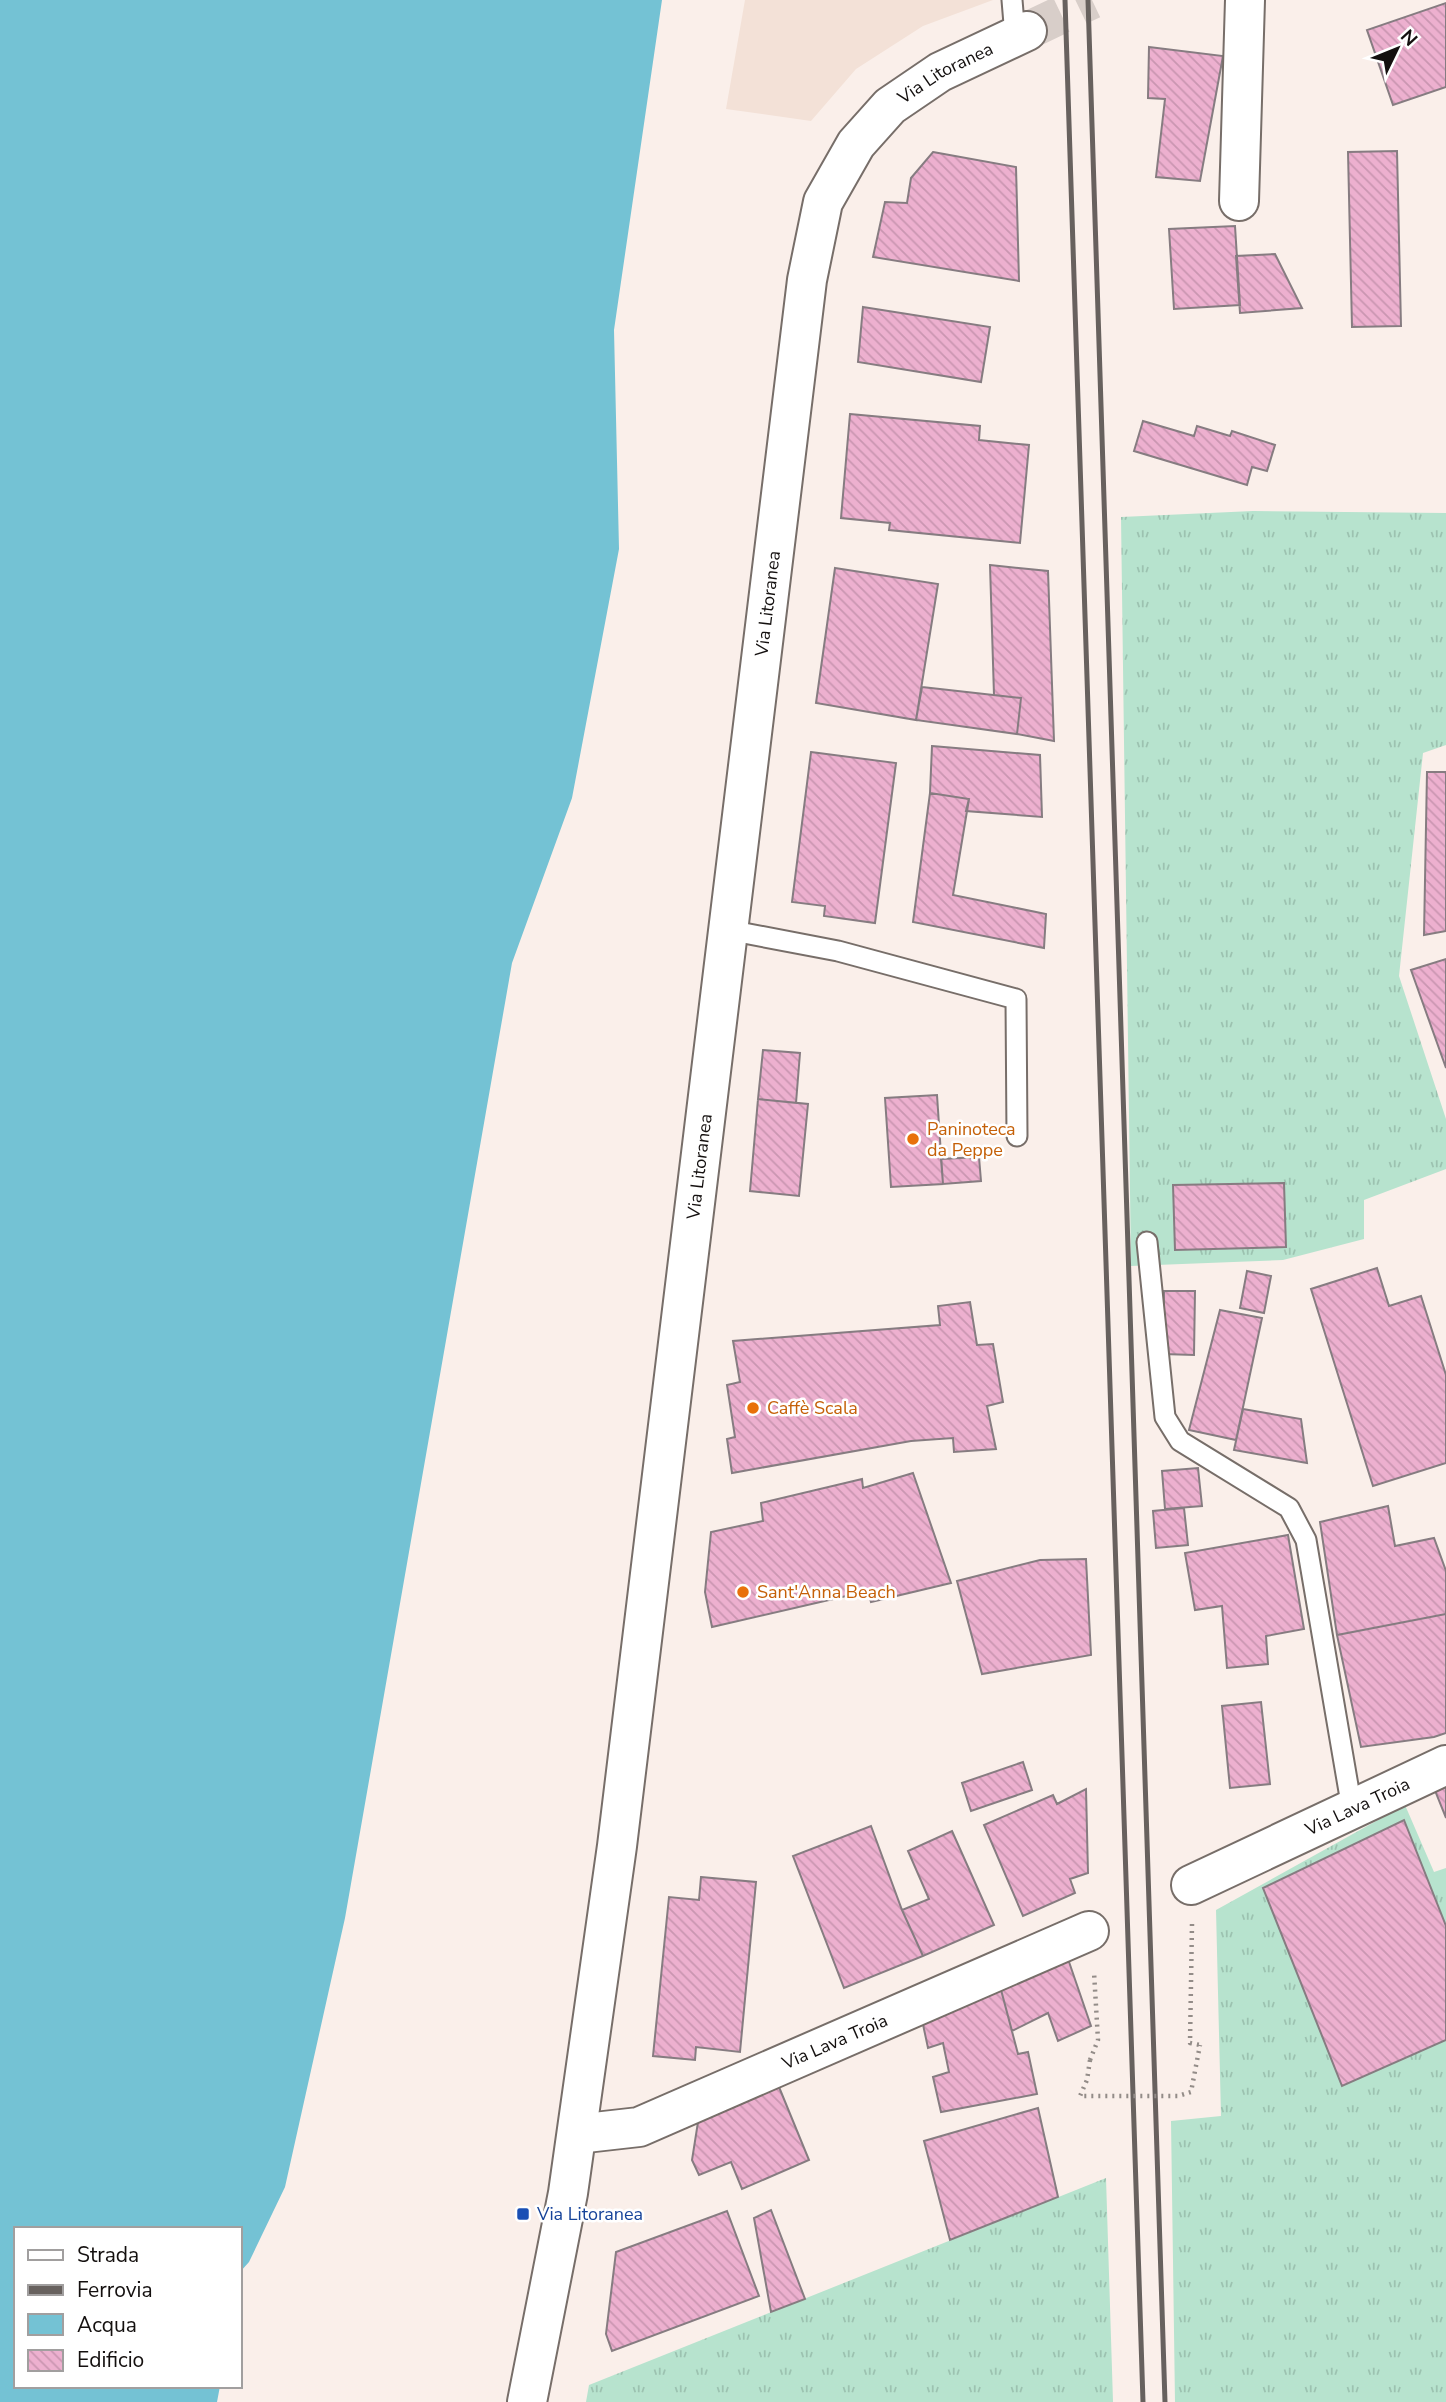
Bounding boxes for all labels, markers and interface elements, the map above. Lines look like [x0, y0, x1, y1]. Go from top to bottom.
north arrow [1362, 14, 1432, 84]
text: N [1394, 24, 1423, 52]
street label: Via Litoranea [892, 37, 997, 110]
street label: Via Litoranea [749, 549, 786, 659]
street label: Via Litoranea [681, 1112, 718, 1222]
place label: Paninoteca da Peppe [927, 1117, 1016, 1162]
marker: Paninoteca da Peppe [905, 1131, 921, 1147]
place label: Caffè Scala [767, 1396, 858, 1420]
marker: Caffè Scala [745, 1400, 761, 1416]
place label: Sant'Anna Beach [757, 1580, 896, 1604]
marker: Sant'Anna Beach [735, 1584, 751, 1600]
street label: Via Lava Troia [1300, 1772, 1414, 1842]
street label: Via Lava Troia [777, 2008, 891, 2076]
place label: Via Litoranea [536, 2202, 643, 2226]
marker: Via Litoranea [515, 2206, 531, 2222]
legend [14, 2227, 242, 2388]
text: Strada [77, 2241, 139, 2269]
text: Ferrovia [77, 2276, 153, 2304]
text: Acqua [77, 2311, 137, 2339]
text: Edificio [77, 2346, 144, 2374]

